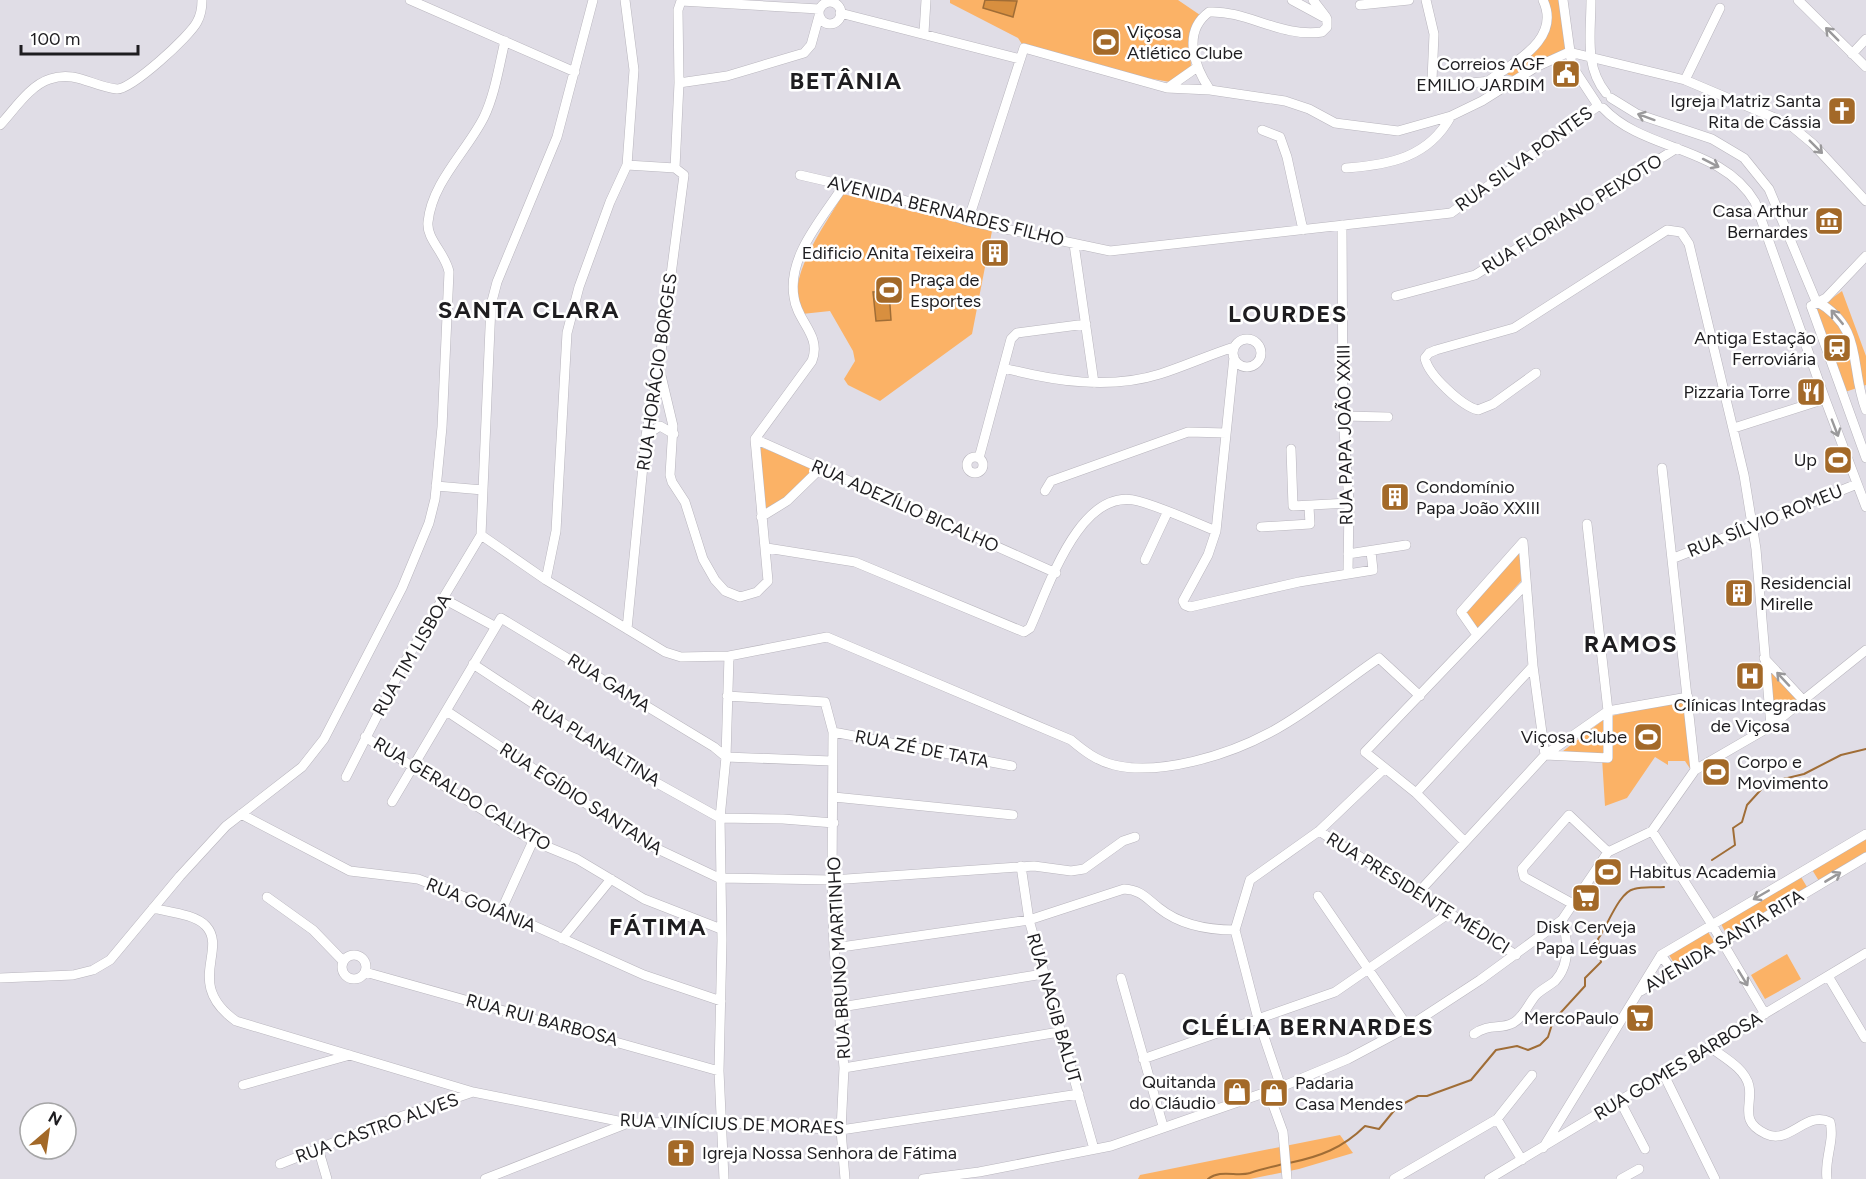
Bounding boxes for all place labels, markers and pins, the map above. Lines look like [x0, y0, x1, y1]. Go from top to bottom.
place label: Viçosa Atlético Clube [1127, 21, 1243, 64]
sports icon: Viçosa Atlético Clube [1090, 26, 1122, 58]
place label: Correios AGF EMILIO JARDIM [1416, 53, 1545, 96]
public building icon: Correios AGF EMILIO JARDIM [1550, 58, 1582, 90]
place label: Igreja Matriz Santa Rita de Cássia [1670, 90, 1821, 133]
church icon: Igreja Matriz Santa Rita de Cássia [1826, 95, 1858, 127]
place label: Casa Arthur Bernardes [1713, 200, 1808, 243]
museum icon: Casa Arthur Bernardes [1813, 205, 1845, 237]
building icon: Edificio Anita Teixeira [979, 237, 1011, 269]
place label: Edificio Anita Teixeira [802, 242, 974, 264]
place label: Praça de Esportes [910, 269, 981, 312]
sports icon: Praça de Esportes [873, 274, 905, 306]
place label: Antiga Estação Ferroviária [1694, 327, 1816, 370]
station icon: Antiga Estação Ferroviária [1821, 332, 1853, 364]
restaurant icon: Pizzaria Torre [1795, 376, 1827, 408]
place label: Pizzaria Torre [1683, 381, 1790, 403]
sports icon: Up [1822, 444, 1854, 476]
place label: Up [1794, 449, 1817, 471]
place label: Condomínio Papa João XXIII [1416, 476, 1540, 519]
building icon: Condomínio Papa João XXIII [1379, 481, 1411, 513]
place label: Residencial Mirelle [1760, 572, 1851, 615]
building icon: Residencial Mirelle [1723, 577, 1755, 609]
hospital icon: Clínicas Integradas de Viçosa [1734, 660, 1766, 692]
place label: Clínicas Integradas de Viçosa [1674, 694, 1826, 737]
sports icon: Viçosa Clube [1632, 721, 1664, 753]
place label: Viçosa Clube [1521, 726, 1627, 748]
place label: Corpo e Movimento [1737, 751, 1828, 794]
sports icon: Corpo e Movimento [1700, 756, 1732, 788]
sports icon: Habitus Academia [1592, 856, 1624, 888]
place label: Habitus Academia [1629, 861, 1776, 883]
supermarket icon: Disk Cerveja Papa Léguas [1570, 882, 1602, 914]
place label: Disk Cerveja Papa Léguas [1535, 916, 1637, 959]
supermarket icon: MercoPaulo [1624, 1002, 1656, 1034]
place label: MercoPaulo [1524, 1007, 1619, 1029]
place label: Quitanda do Cláudio [1129, 1071, 1216, 1114]
place label: Padaria Casa Mendes [1295, 1072, 1403, 1115]
shop icon: Quitanda do Cláudio [1221, 1076, 1253, 1108]
shop icon: Padaria Casa Mendes [1258, 1077, 1290, 1109]
church icon: Igreja Nossa Senhora de Fátima [665, 1137, 697, 1169]
place label: Igreja Nossa Senhora de Fátima [702, 1142, 957, 1164]

